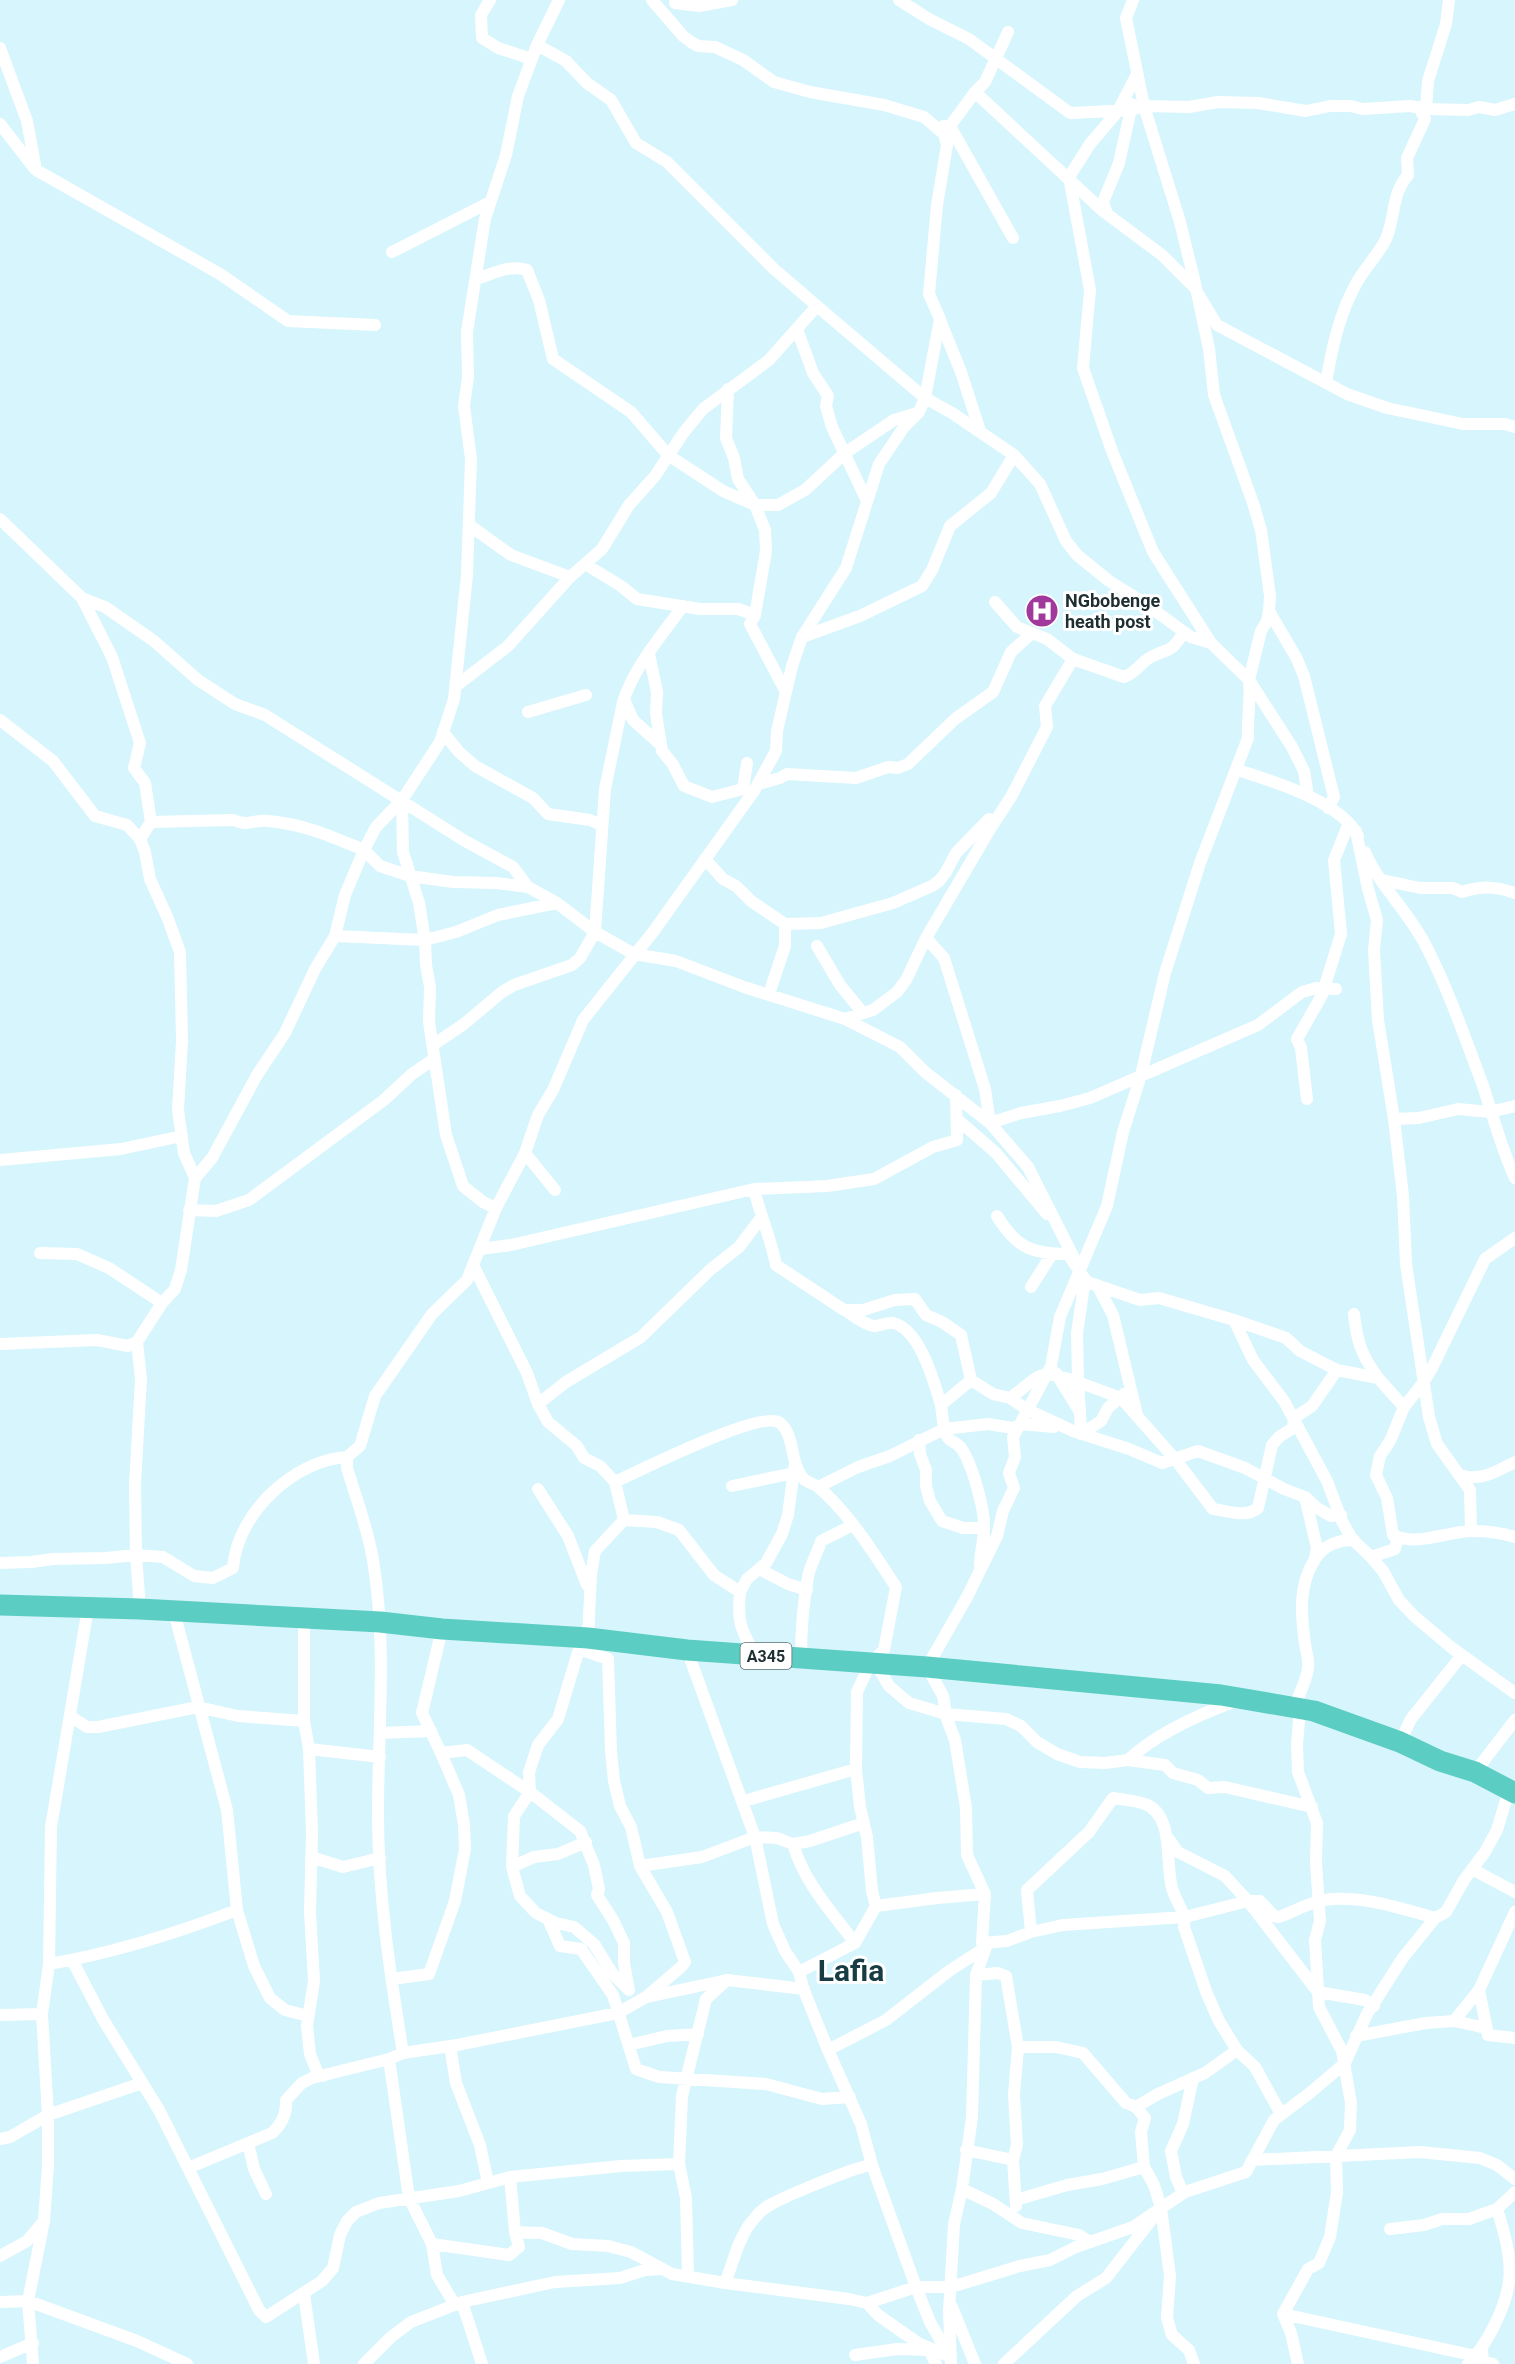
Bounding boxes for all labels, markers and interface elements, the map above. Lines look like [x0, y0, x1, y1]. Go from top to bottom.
place label: NGbobenge heath post [1065, 590, 1160, 632]
hospital icon: NGbobenge heath post [1024, 593, 1060, 629]
road number: A345 [740, 1643, 792, 1669]
district label: Lafia [818, 1953, 884, 1988]

